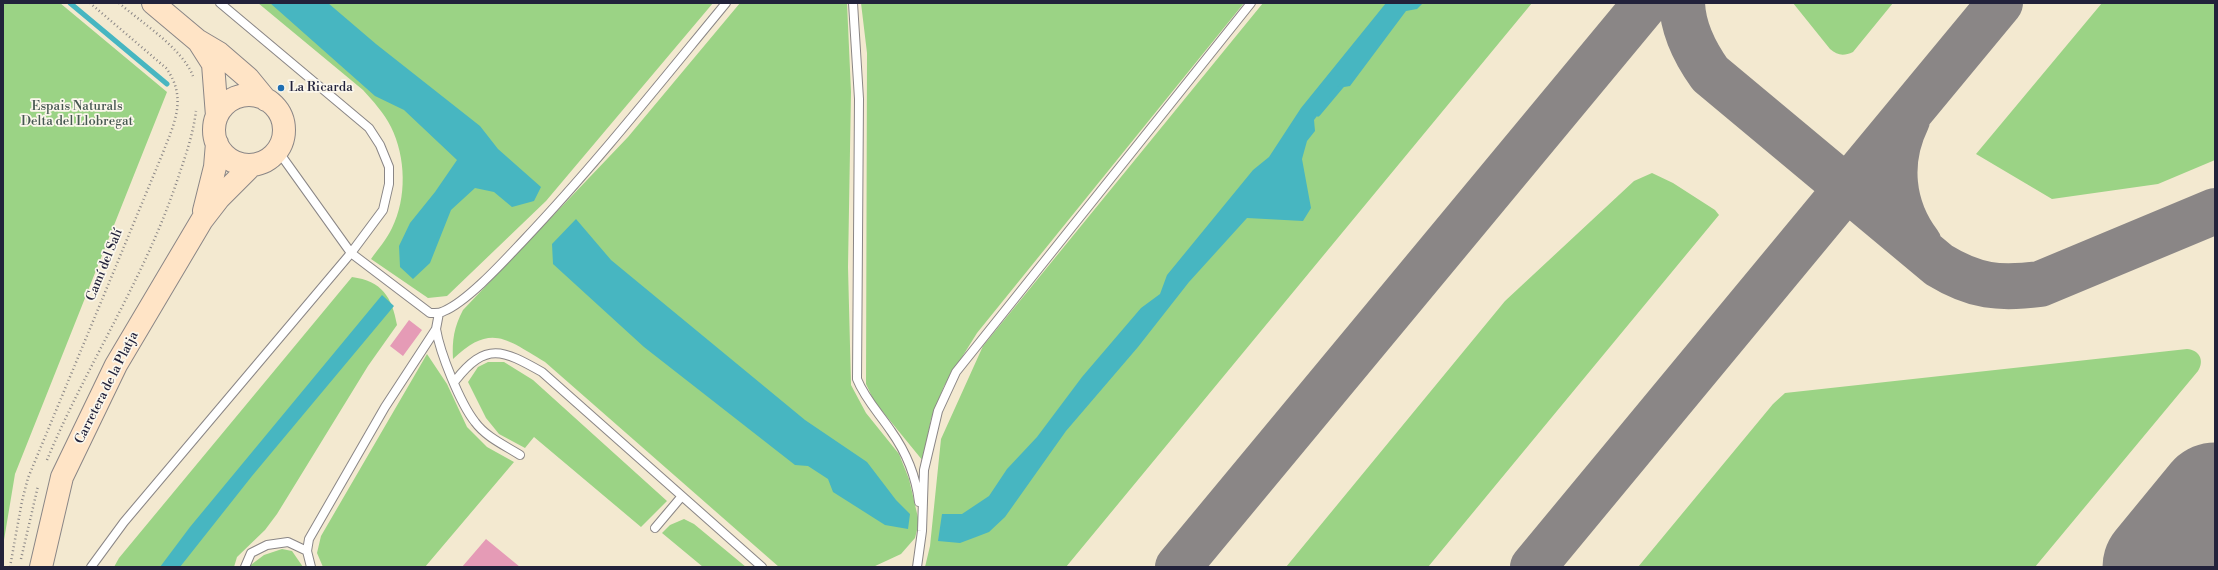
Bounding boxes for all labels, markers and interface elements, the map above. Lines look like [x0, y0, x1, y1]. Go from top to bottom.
place label: La Ricarda [289, 80, 353, 96]
marker: La Ricarda [276, 83, 286, 93]
park label: Espais Naturals Delta del Llobregat [21, 99, 133, 130]
street label: Camí del Salí [83, 227, 127, 303]
street label: Carretera de la Platja [72, 329, 142, 447]

